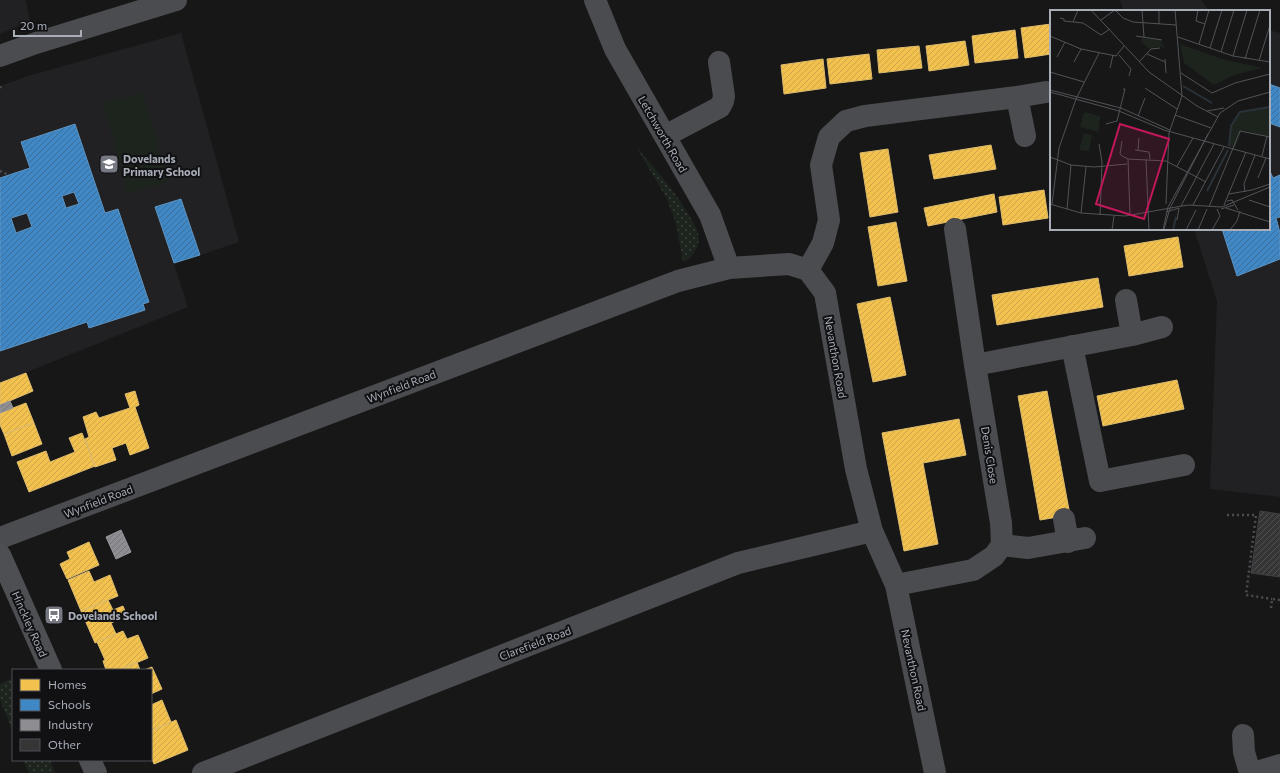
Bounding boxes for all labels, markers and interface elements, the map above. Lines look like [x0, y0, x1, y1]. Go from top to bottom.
inset map [1050, 10, 1270, 230]
scale bar [14, 12, 81, 38]
text: 20 m [20, 18, 47, 32]
street label: Letchworth Road [636, 93, 690, 175]
place label: Dovelands Primary School [123, 152, 200, 178]
school or university icon: Dovelands Primary School [98, 153, 120, 175]
street label: Nevanthon Road [822, 315, 850, 399]
street label: Wynfield Road [365, 367, 437, 405]
street label: Denis Close [979, 425, 1001, 485]
street label: Wynfield Road [62, 482, 134, 520]
street label: Hinckley Road [10, 589, 50, 659]
bus stop icon: Dovelands School [43, 604, 65, 626]
place label: Dovelands School [68, 609, 157, 622]
street label: Clarefield Road [497, 623, 573, 663]
street label: Nevanthon Road [899, 628, 929, 712]
legend [12, 669, 152, 761]
text: Homes [48, 677, 86, 691]
text: Schools [48, 697, 91, 711]
text: Industry [48, 717, 93, 731]
text: Other [48, 737, 81, 751]

